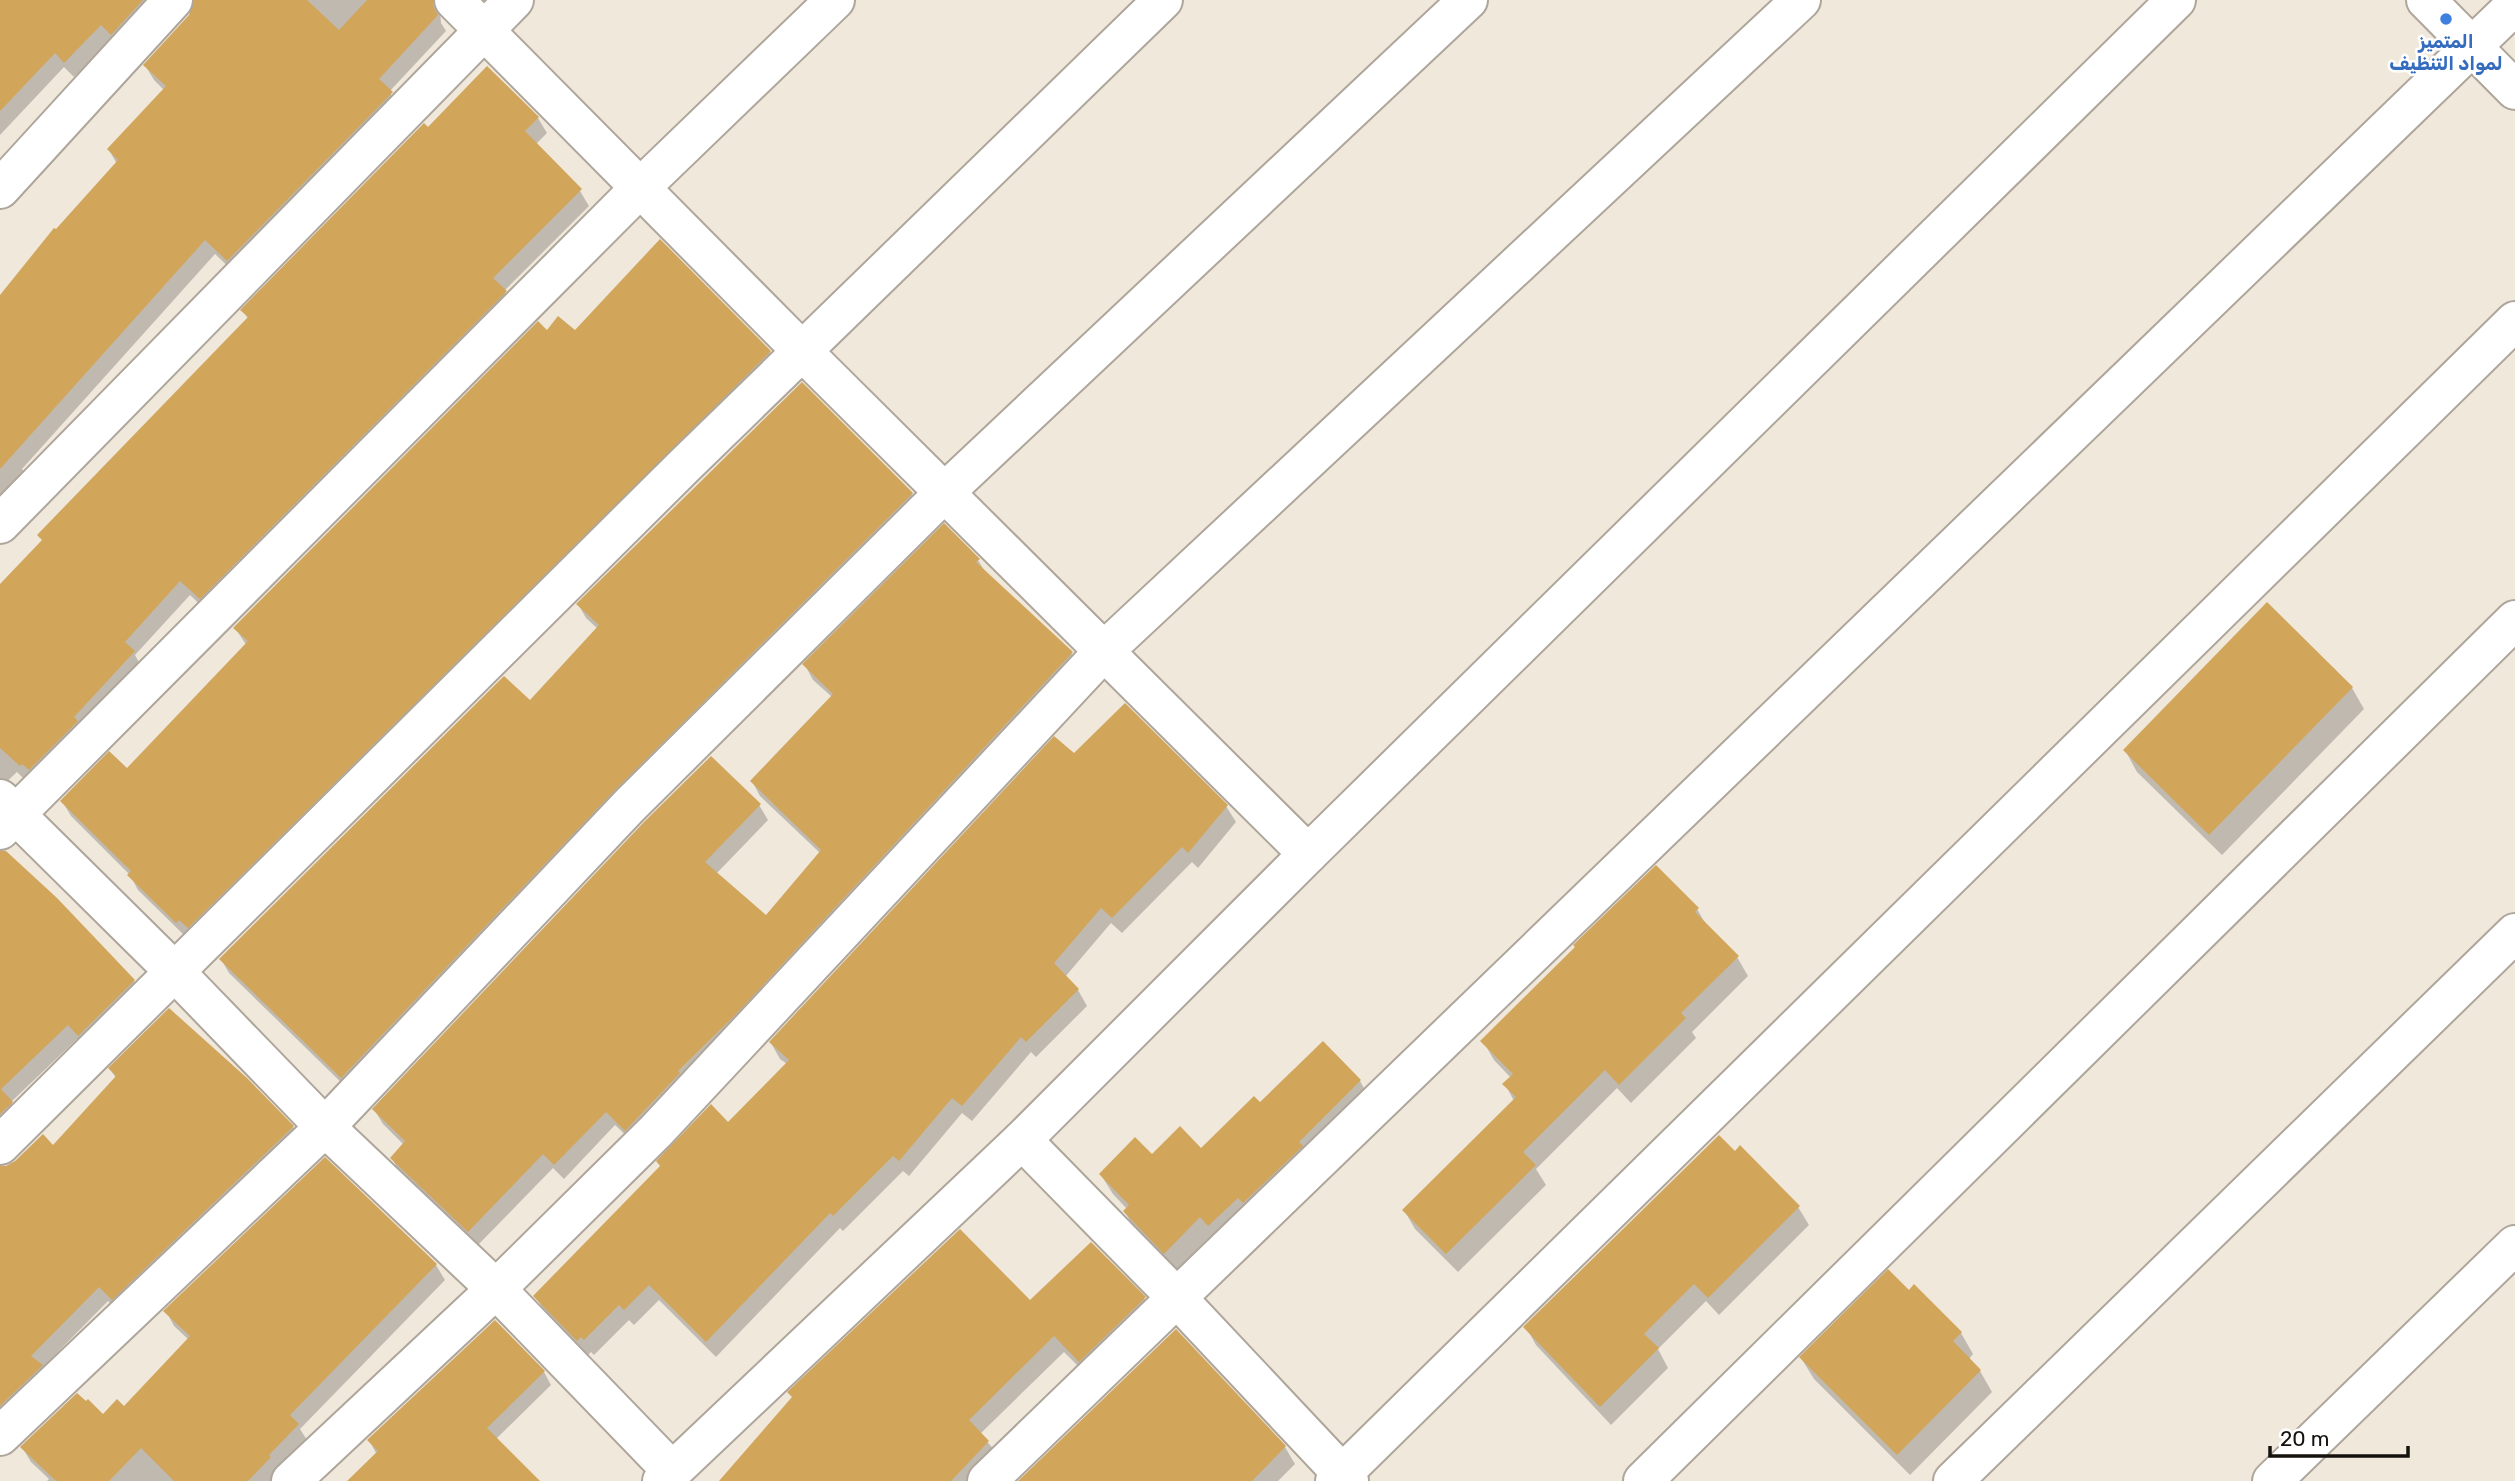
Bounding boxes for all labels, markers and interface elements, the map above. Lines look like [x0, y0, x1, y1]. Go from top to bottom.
marker: المتميز لمواد التنظيف [2438, 11, 2454, 27]
place label: المتميز لمواد التنظيف [2389, 30, 2503, 75]
scale bar [2270, 1414, 2408, 1458]
text: 20 m [2280, 1426, 2329, 1451]

